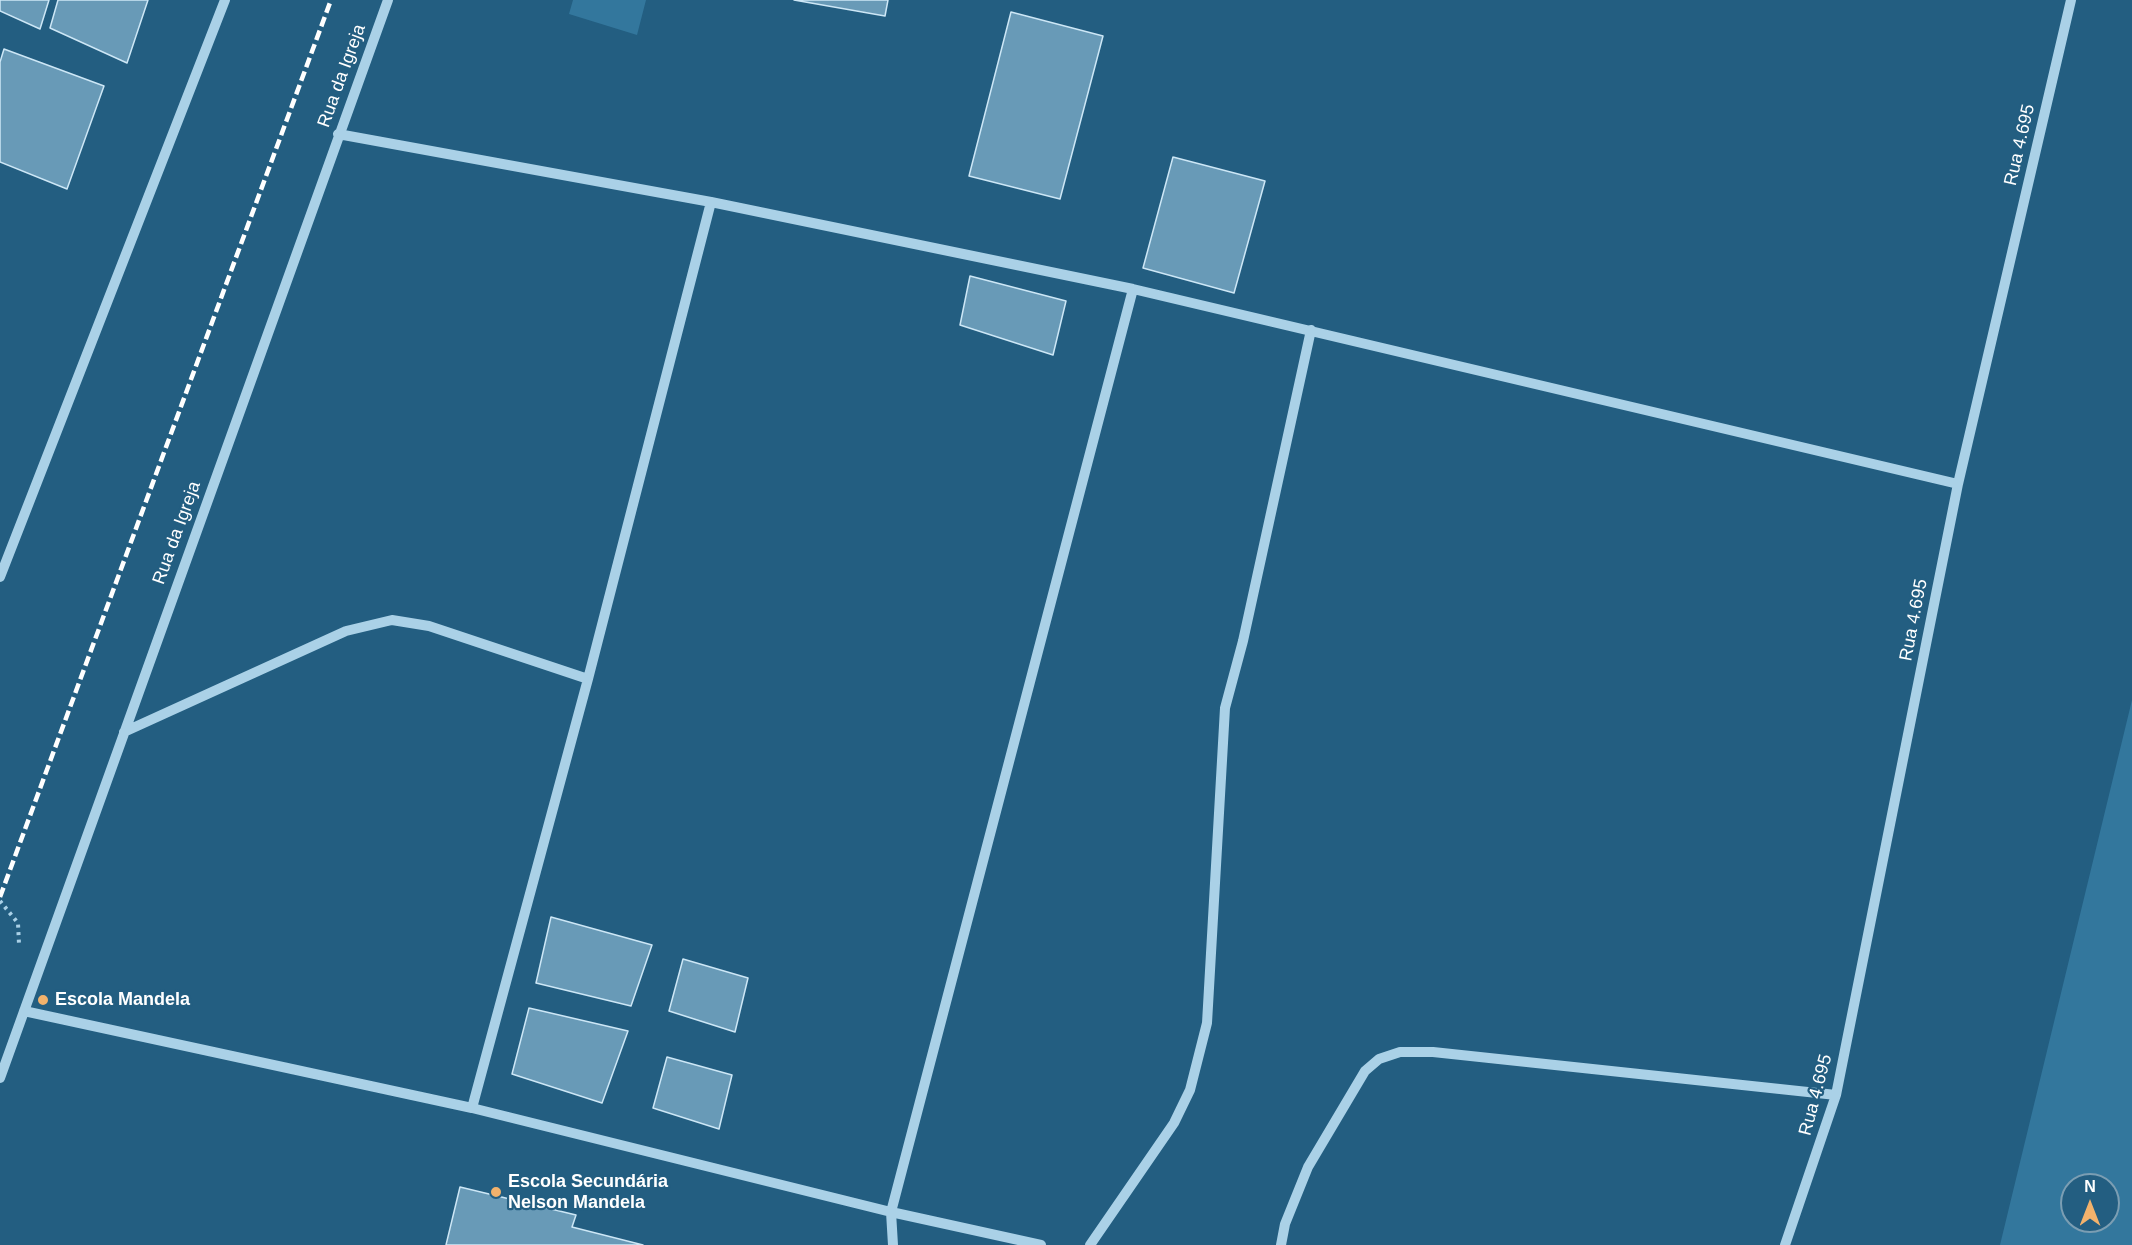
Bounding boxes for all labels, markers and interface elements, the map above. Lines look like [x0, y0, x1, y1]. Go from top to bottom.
street label: Rua da Igreja [313, 22, 371, 130]
street label: Rua 4.695 [2000, 102, 2040, 188]
street label: Rua da Igreja [148, 479, 206, 587]
street label: Rua 4.695 [1895, 577, 1933, 663]
place label: Escola Mandela [55, 989, 190, 1011]
marker: Escola Mandela [36, 993, 50, 1007]
street label: Rua 4.695 [1795, 1052, 1837, 1138]
place label: Escola Secundária Nelson Mandela [508, 1171, 668, 1214]
north arrow [2060, 1173, 2120, 1233]
text: N [2084, 1178, 2096, 1195]
marker: Escola Secundária Nelson Mandela [489, 1185, 503, 1199]

